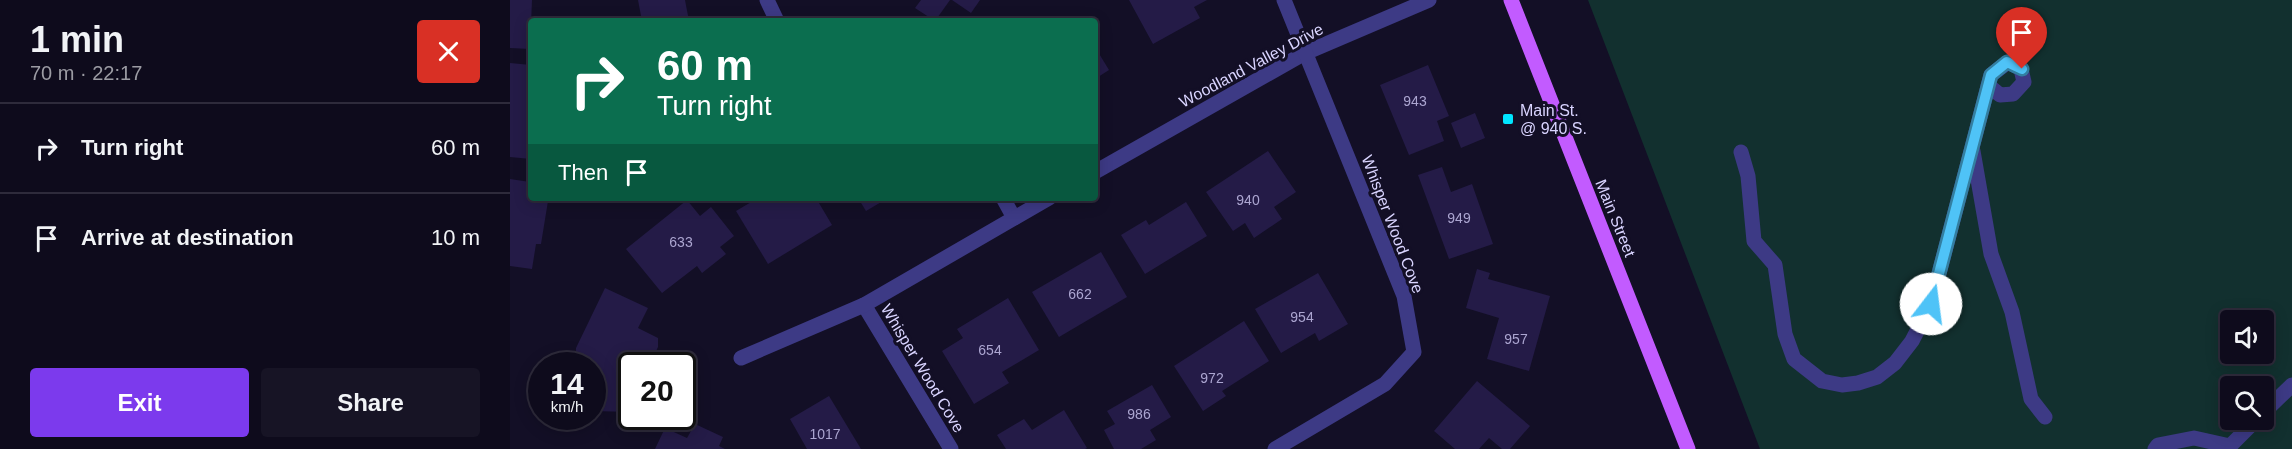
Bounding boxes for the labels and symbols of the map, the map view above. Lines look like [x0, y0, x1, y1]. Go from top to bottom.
pin [1996, 7, 2047, 69]
street label: Woodland Valley Drive [1176, 20, 1326, 111]
house number: 943 [1403, 93, 1427, 109]
place label: Main St. @ 940 S. [1520, 102, 1587, 137]
marker: Main St. @ 940 S. [1501, 112, 1515, 126]
street label: Whisper Wood Cove [1358, 153, 1427, 296]
street label: Main Street [1592, 177, 1639, 260]
house number: 940 [1236, 192, 1260, 208]
house number: 949 [1447, 210, 1471, 226]
house number: 633 [669, 234, 693, 250]
position arrow [1899, 272, 1963, 336]
house number: 662 [1068, 286, 1092, 302]
street label: Whisper Wood Cove [878, 301, 968, 435]
house number: 954 [1290, 309, 1314, 325]
house number: 957 [1504, 331, 1528, 347]
house number: 654 [978, 342, 1002, 358]
speed limit sign: 20 [618, 352, 696, 430]
house number: 972 [1200, 370, 1224, 386]
house number: 986 [1127, 406, 1151, 422]
house number: 1017 [809, 426, 841, 442]

